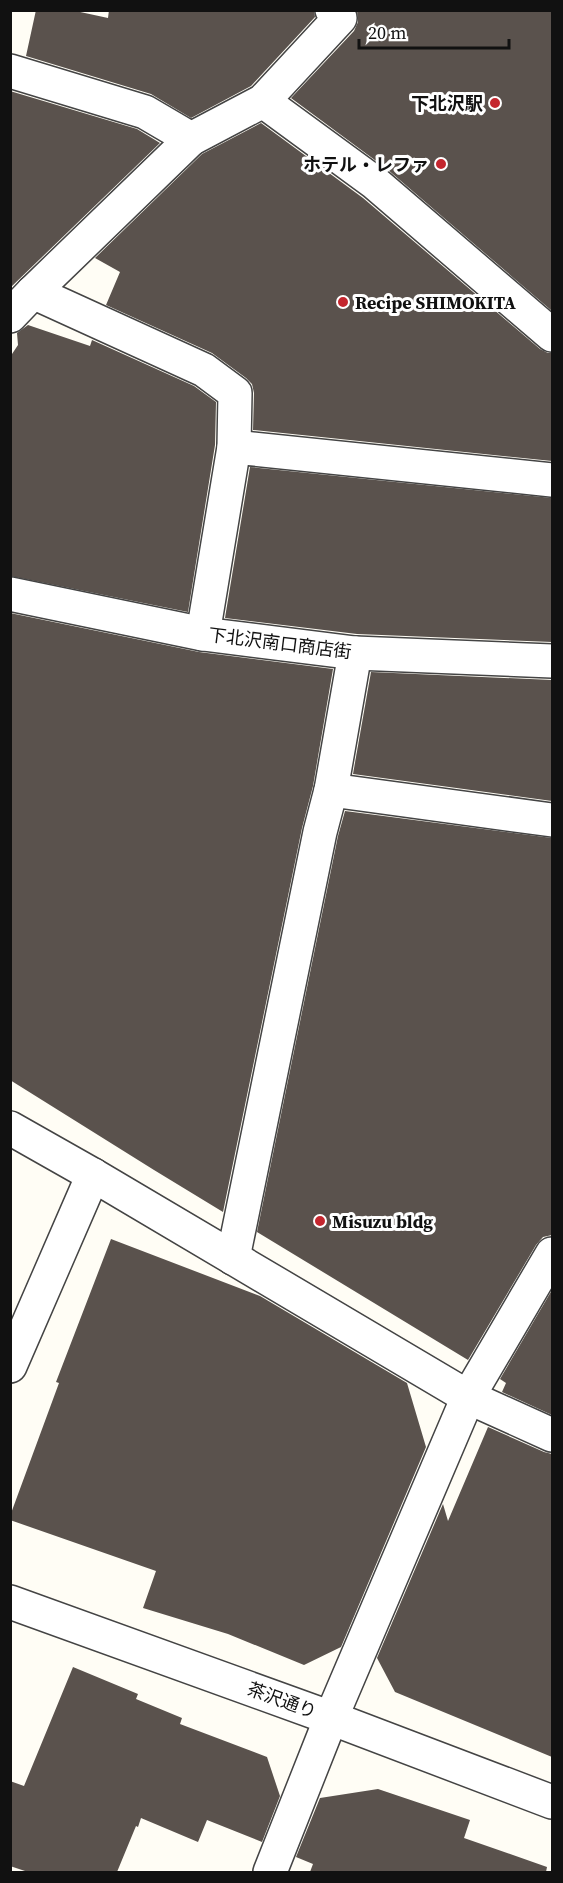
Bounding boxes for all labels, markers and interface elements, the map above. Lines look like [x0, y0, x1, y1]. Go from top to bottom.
scale bar [359, 12, 509, 50]
text: 20 m [368, 20, 406, 45]
place label: 下北沢駅 [411, 91, 483, 116]
marker: 下北沢駅 [488, 96, 502, 110]
place label: ホテル・レファ [303, 152, 429, 177]
marker: ホテル・レファ [434, 157, 448, 171]
place label: Recipe SHIMOKITA [355, 290, 516, 315]
marker: Recipe SHIMOKITA [336, 295, 350, 309]
street label: 下北沢南口商店街 [207, 622, 353, 664]
place label: Misuzu bldg [332, 1209, 433, 1234]
marker: Misuzu bldg [313, 1214, 327, 1228]
street label: 茶沢通り [244, 1676, 320, 1724]

